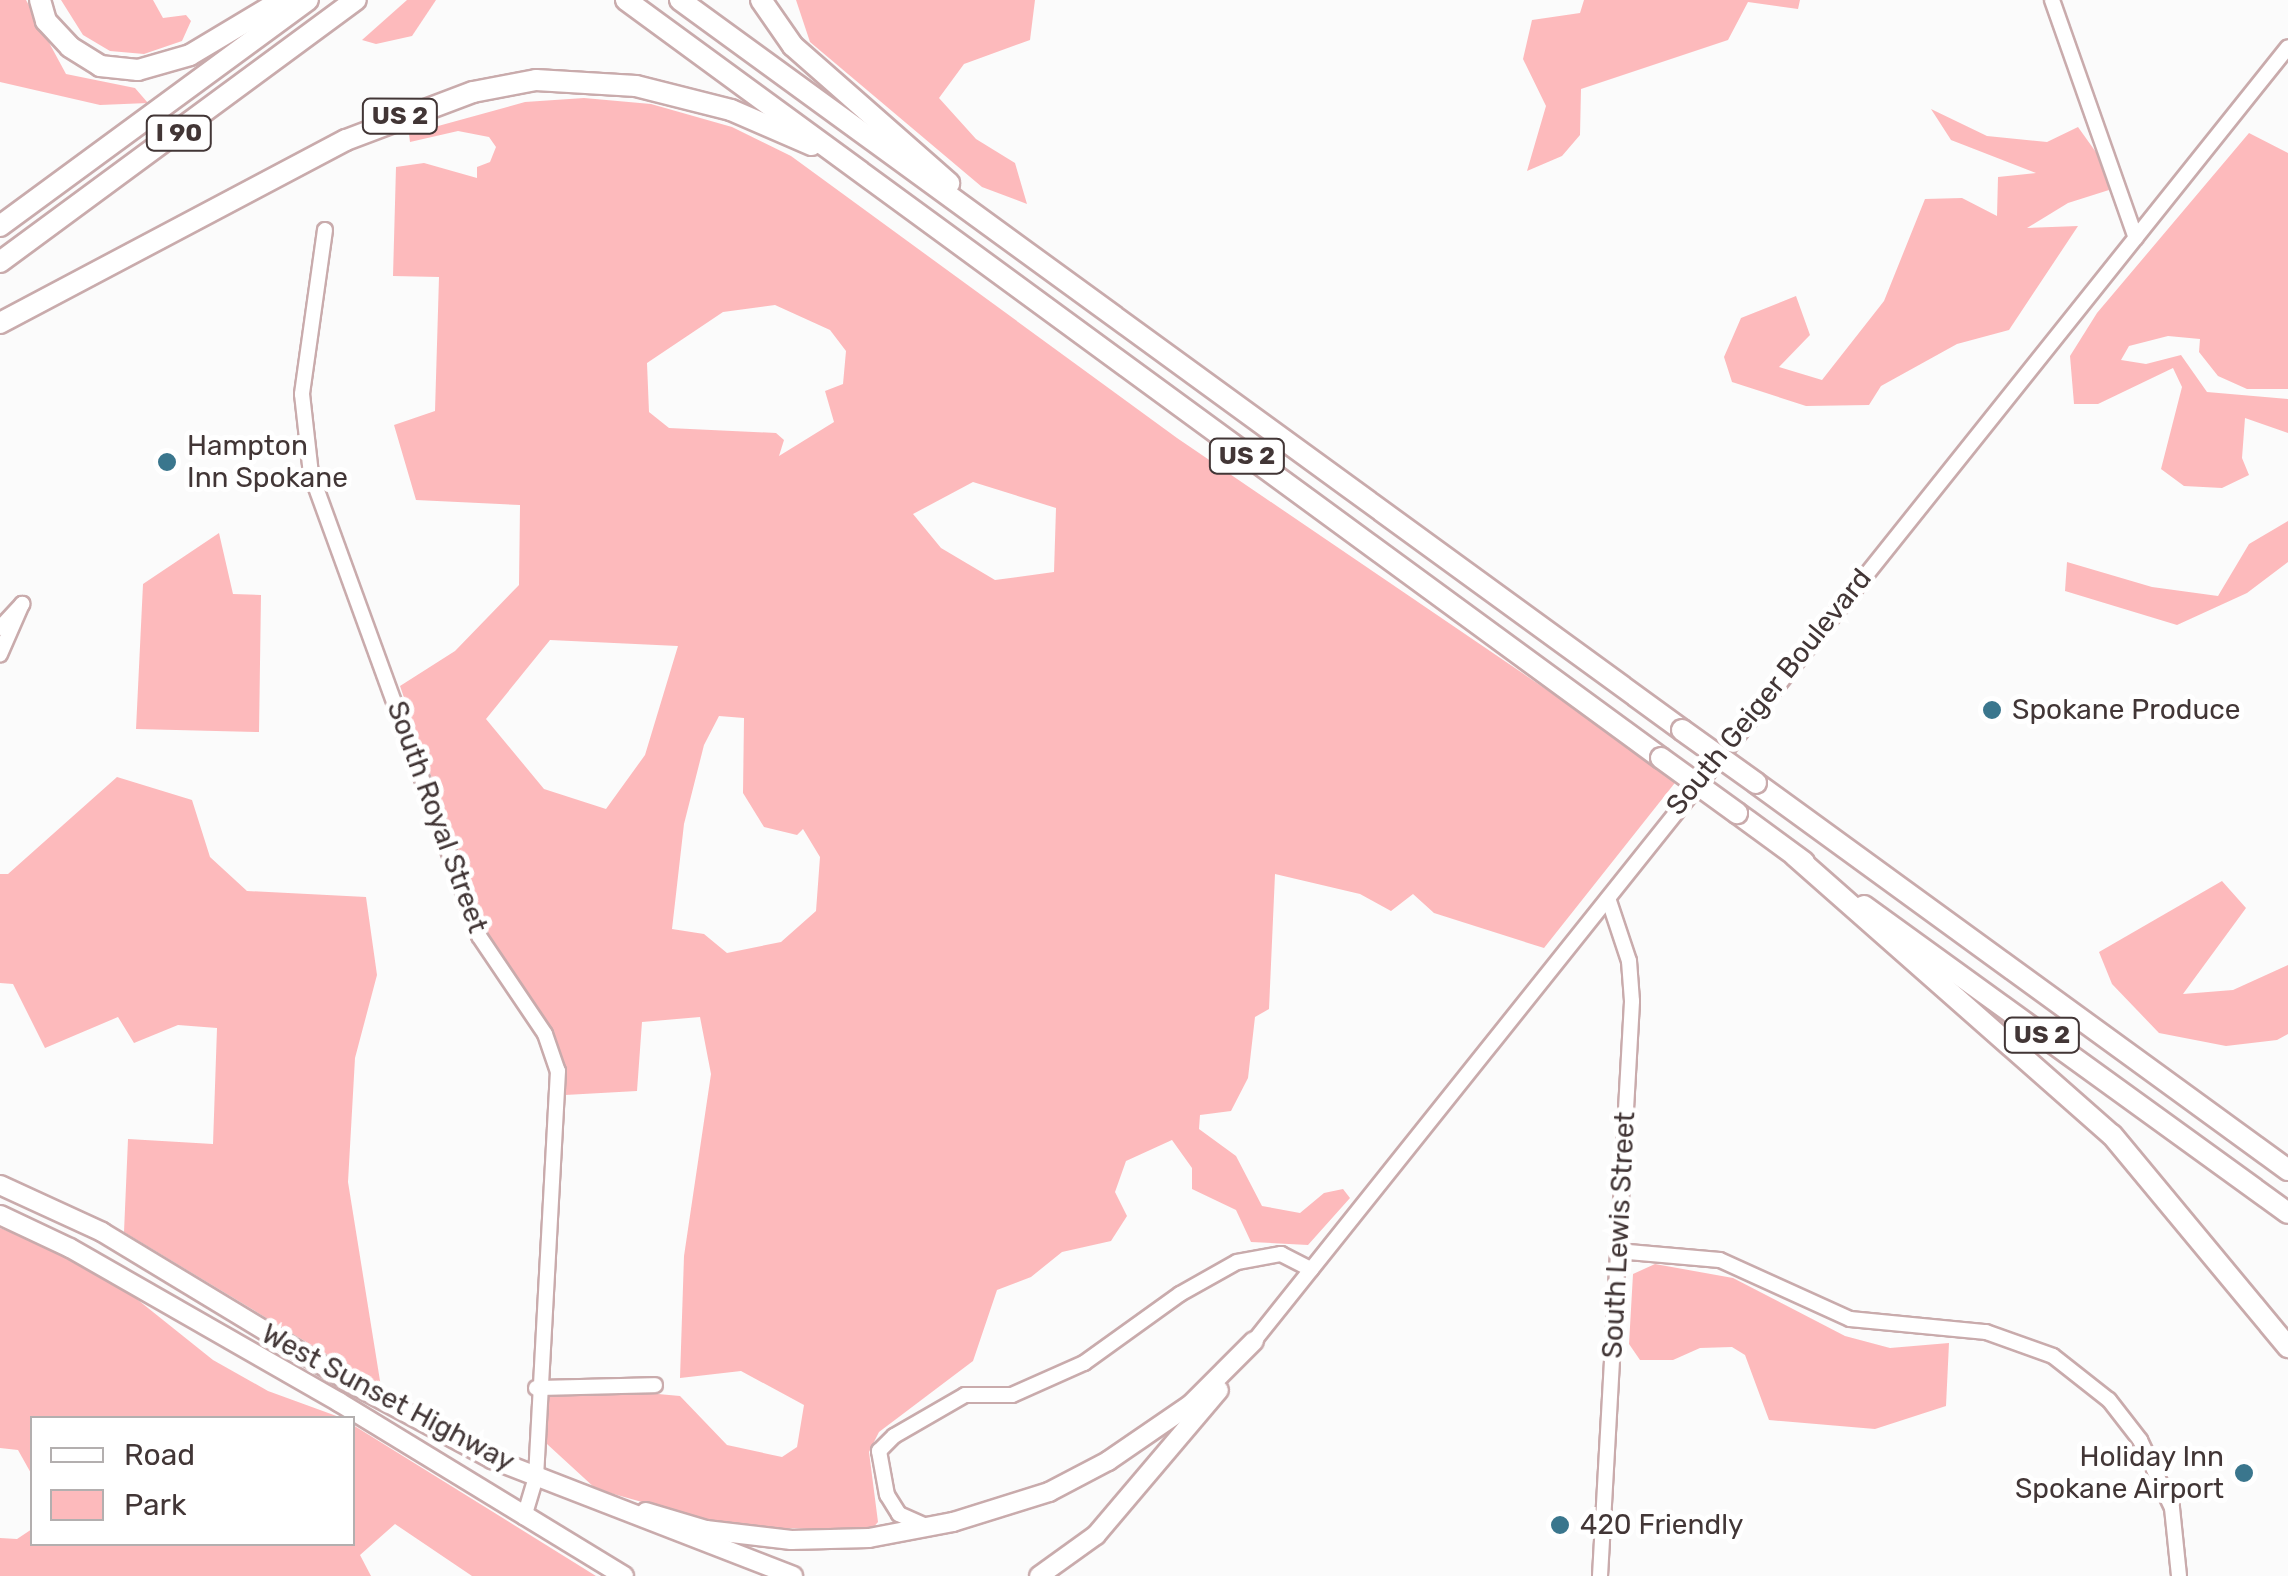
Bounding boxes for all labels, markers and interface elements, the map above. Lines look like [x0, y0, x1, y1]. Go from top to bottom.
road number: US 2 [360, 96, 440, 136]
road number: I 90 [144, 113, 214, 153]
place label: Hampton Inn Spokane [187, 429, 348, 495]
road number: US 2 [1207, 436, 1287, 476]
marker: Hampton Inn Spokane [156, 451, 178, 473]
street label: South Geiger Boulevard [1659, 562, 1879, 822]
place label: Spokane Produce [2012, 693, 2240, 727]
street label: South Royal Street [380, 697, 494, 937]
marker: Spokane Produce [1981, 699, 2003, 721]
road number: US 2 [2002, 1015, 2082, 1055]
street label: South Lewis Street [1596, 1111, 1642, 1359]
street label: West Sunset Highway [256, 1317, 520, 1479]
legend [30, 1416, 355, 1546]
text: Road [124, 1437, 195, 1473]
place label: Holiday Inn Spokane Airport [2014, 1440, 2224, 1506]
marker: Holiday Inn Spokane Airport [2233, 1462, 2255, 1484]
text: Park [124, 1487, 186, 1523]
place label: 420 Friendly [1580, 1508, 1743, 1542]
marker: 420 Friendly [1549, 1514, 1571, 1536]

